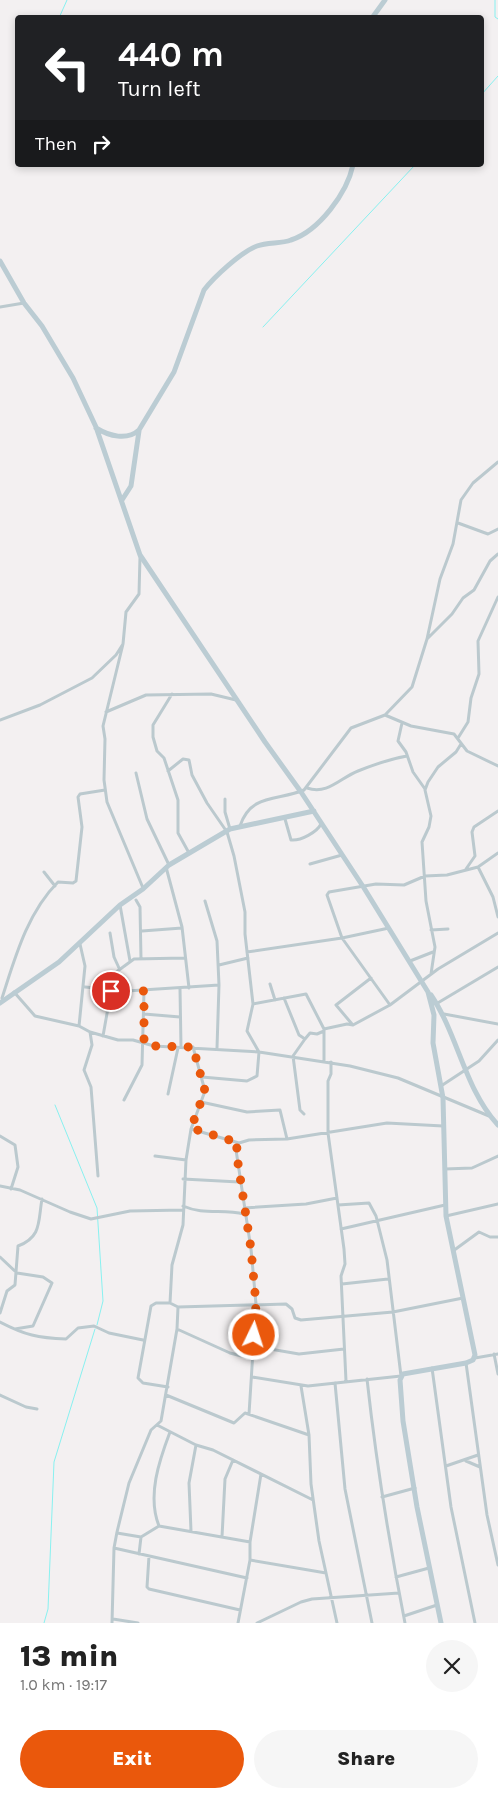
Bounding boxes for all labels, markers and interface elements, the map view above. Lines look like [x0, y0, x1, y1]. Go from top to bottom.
text: 440 m [118, 34, 224, 75]
icon: left [35, 35, 100, 100]
text: Turn left [118, 76, 201, 102]
icon: right [87, 130, 115, 158]
text: Then [35, 133, 77, 155]
pin [90, 970, 132, 1012]
icon: arrive [97, 977, 125, 1005]
position arrow [227, 1308, 279, 1360]
text: 13 min [20, 1638, 118, 1674]
button: close [426, 1640, 478, 1692]
text: 1.0 km · 19:17 [20, 1675, 107, 1694]
button: Exit [20, 1730, 244, 1788]
button: Share [254, 1730, 478, 1788]

